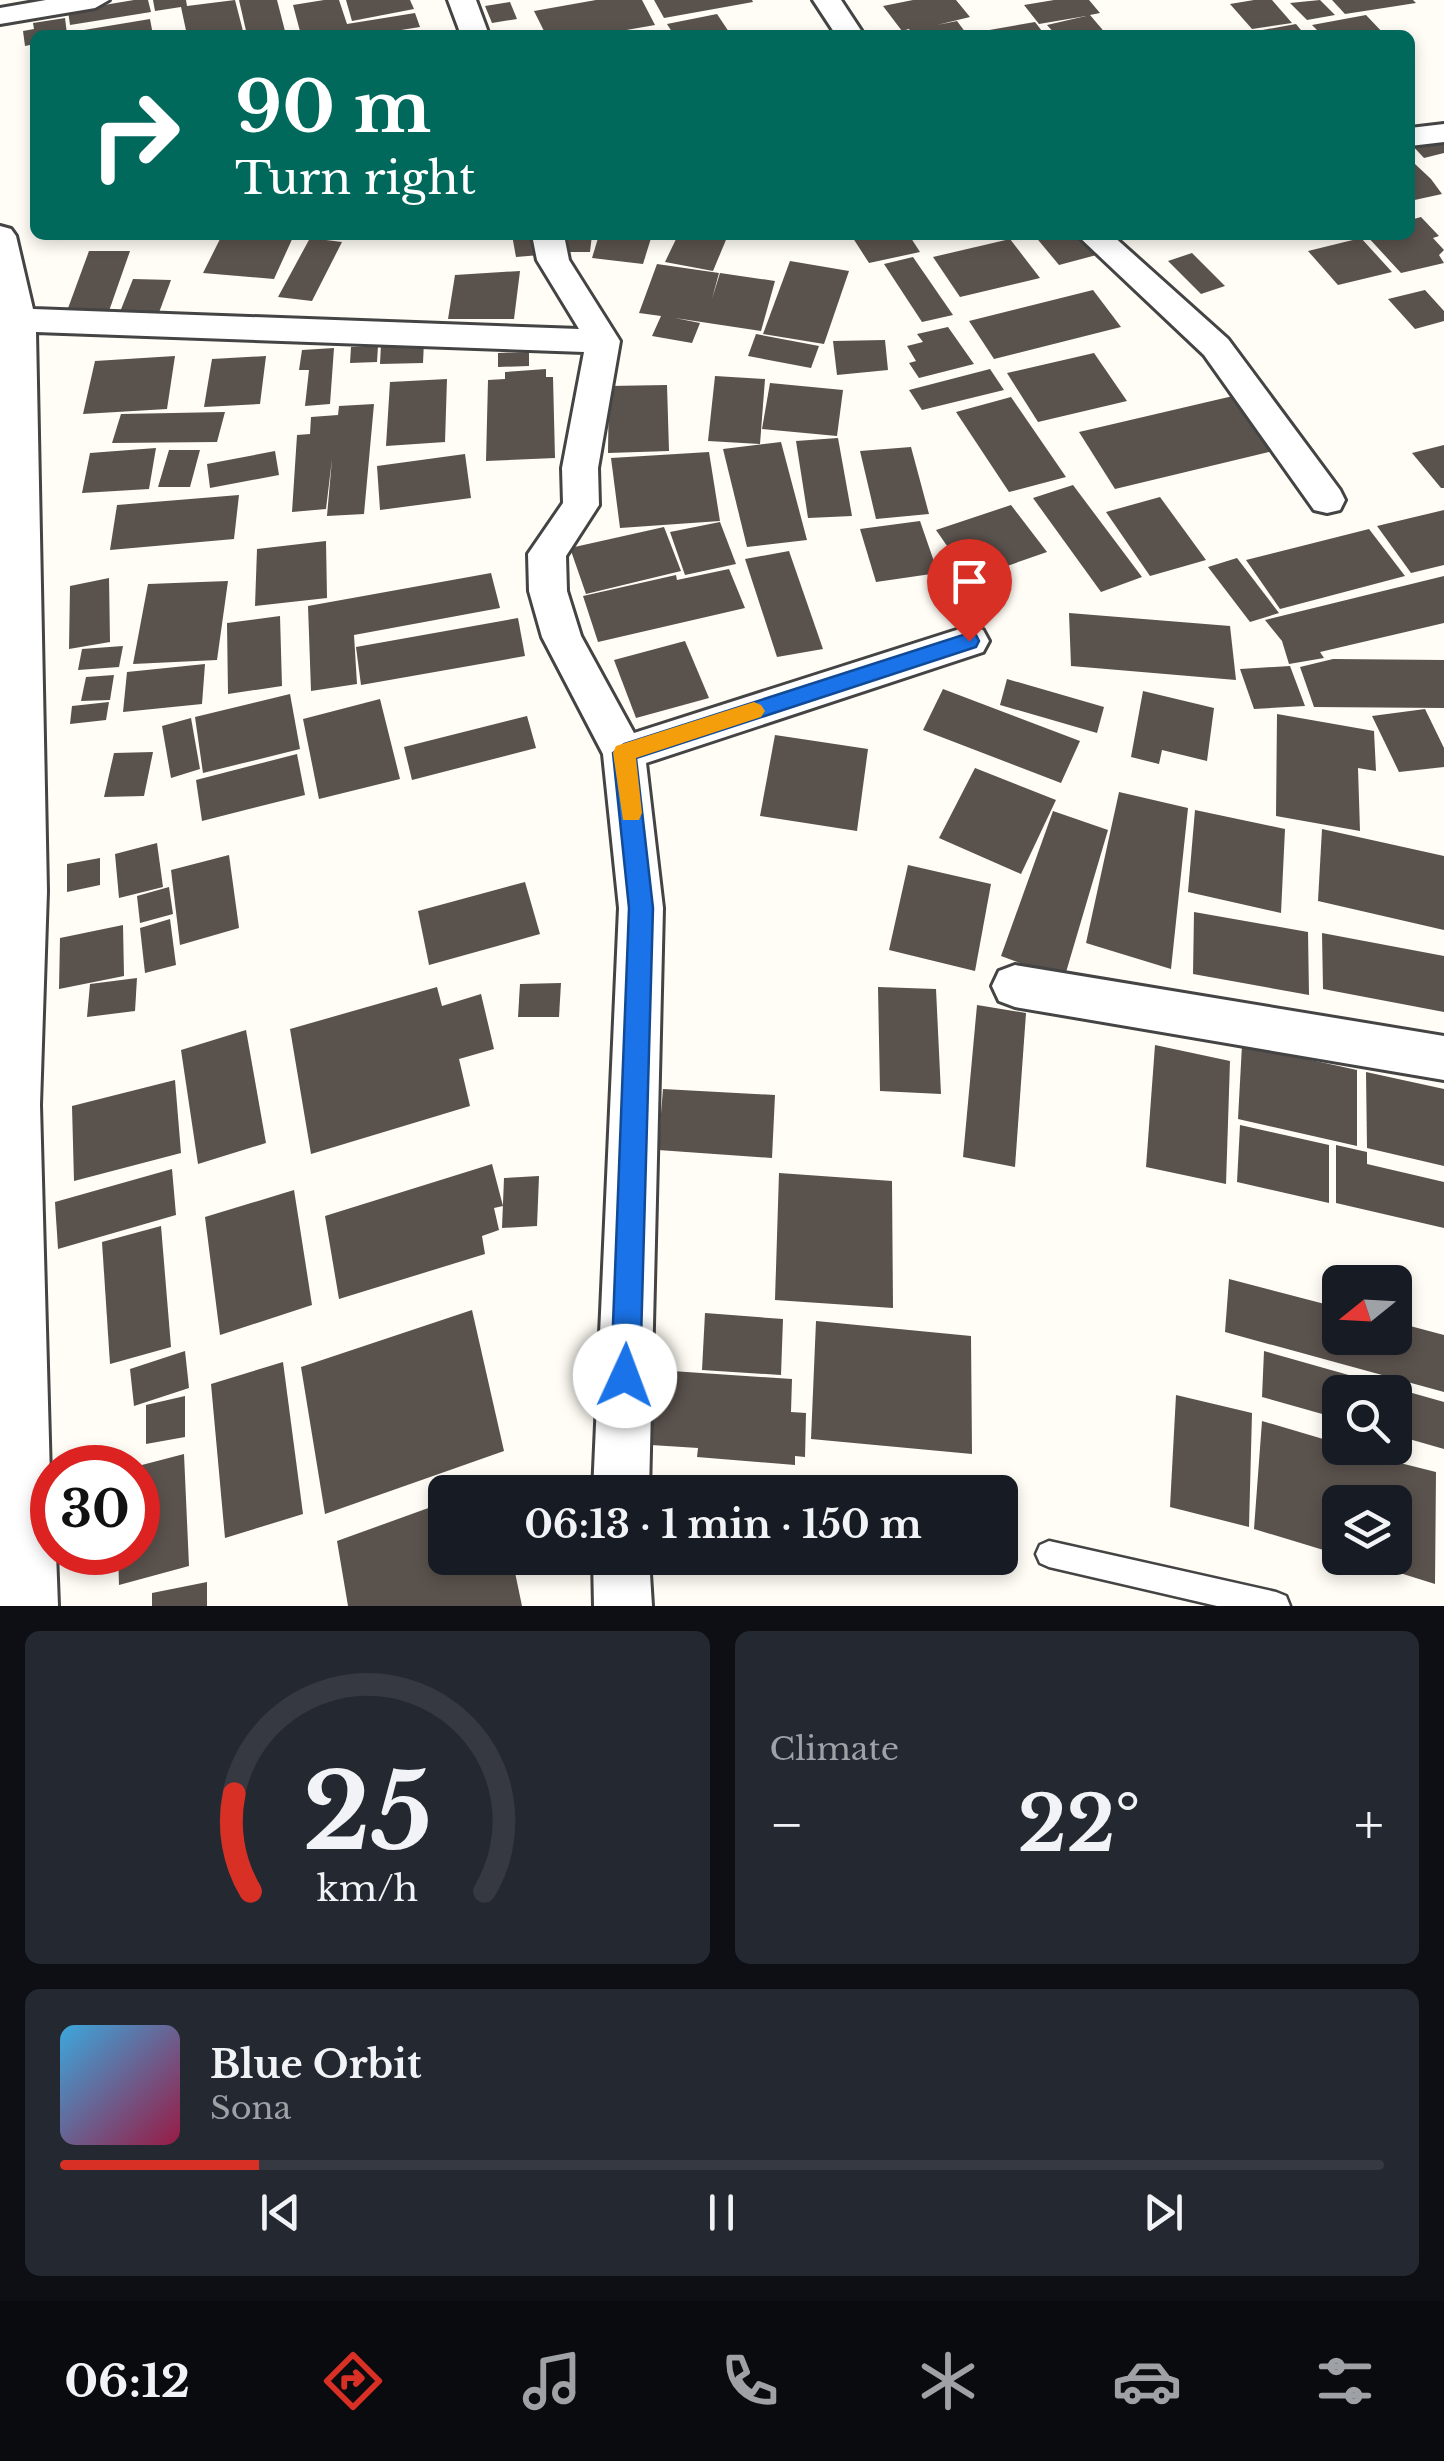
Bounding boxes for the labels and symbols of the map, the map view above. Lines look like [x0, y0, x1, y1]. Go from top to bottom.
pin [927, 539, 1012, 642]
north arrow [1322, 1265, 1412, 1355]
position arrow [573, 1324, 677, 1428]
speed limit sign: 30 [30, 1445, 160, 1575]

